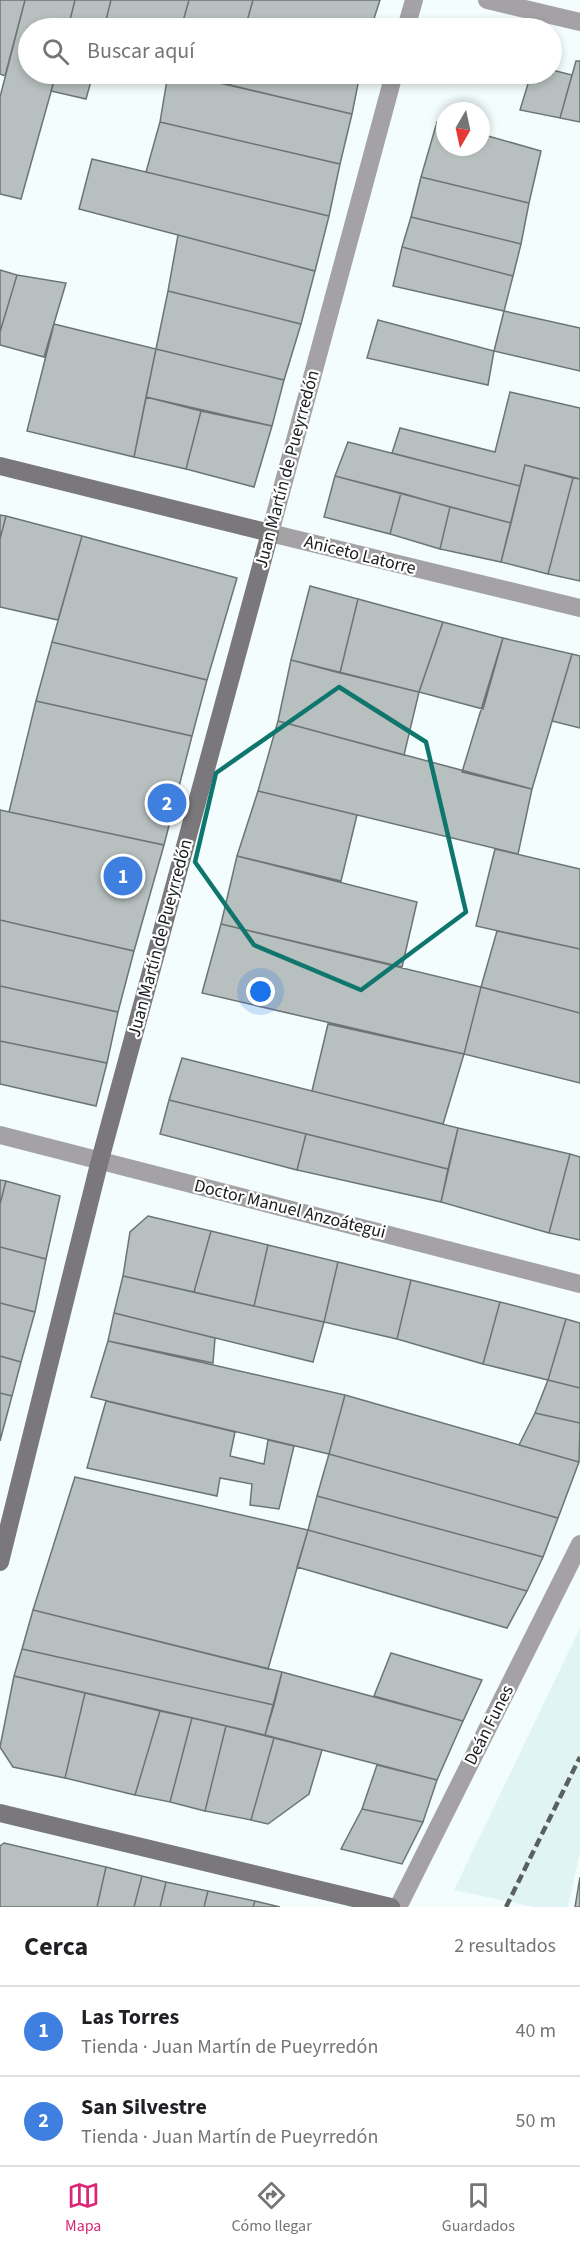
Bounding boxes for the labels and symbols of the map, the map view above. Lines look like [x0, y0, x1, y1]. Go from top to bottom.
north arrow [436, 102, 490, 156]
street label: Juan Martín de Pueyrredón [249, 367, 325, 571]
street label: Aniceto Latorre [302, 529, 419, 581]
pin: 2 [148, 780, 186, 826]
street label: Juan Martín de Pueyrredón [122, 836, 198, 1040]
pin: 1 [104, 854, 142, 898]
your location [246, 977, 275, 1006]
street label: Doctor Manuel Anzoátegui [192, 1173, 388, 1245]
street label: Deán Funes [458, 1681, 520, 1769]

